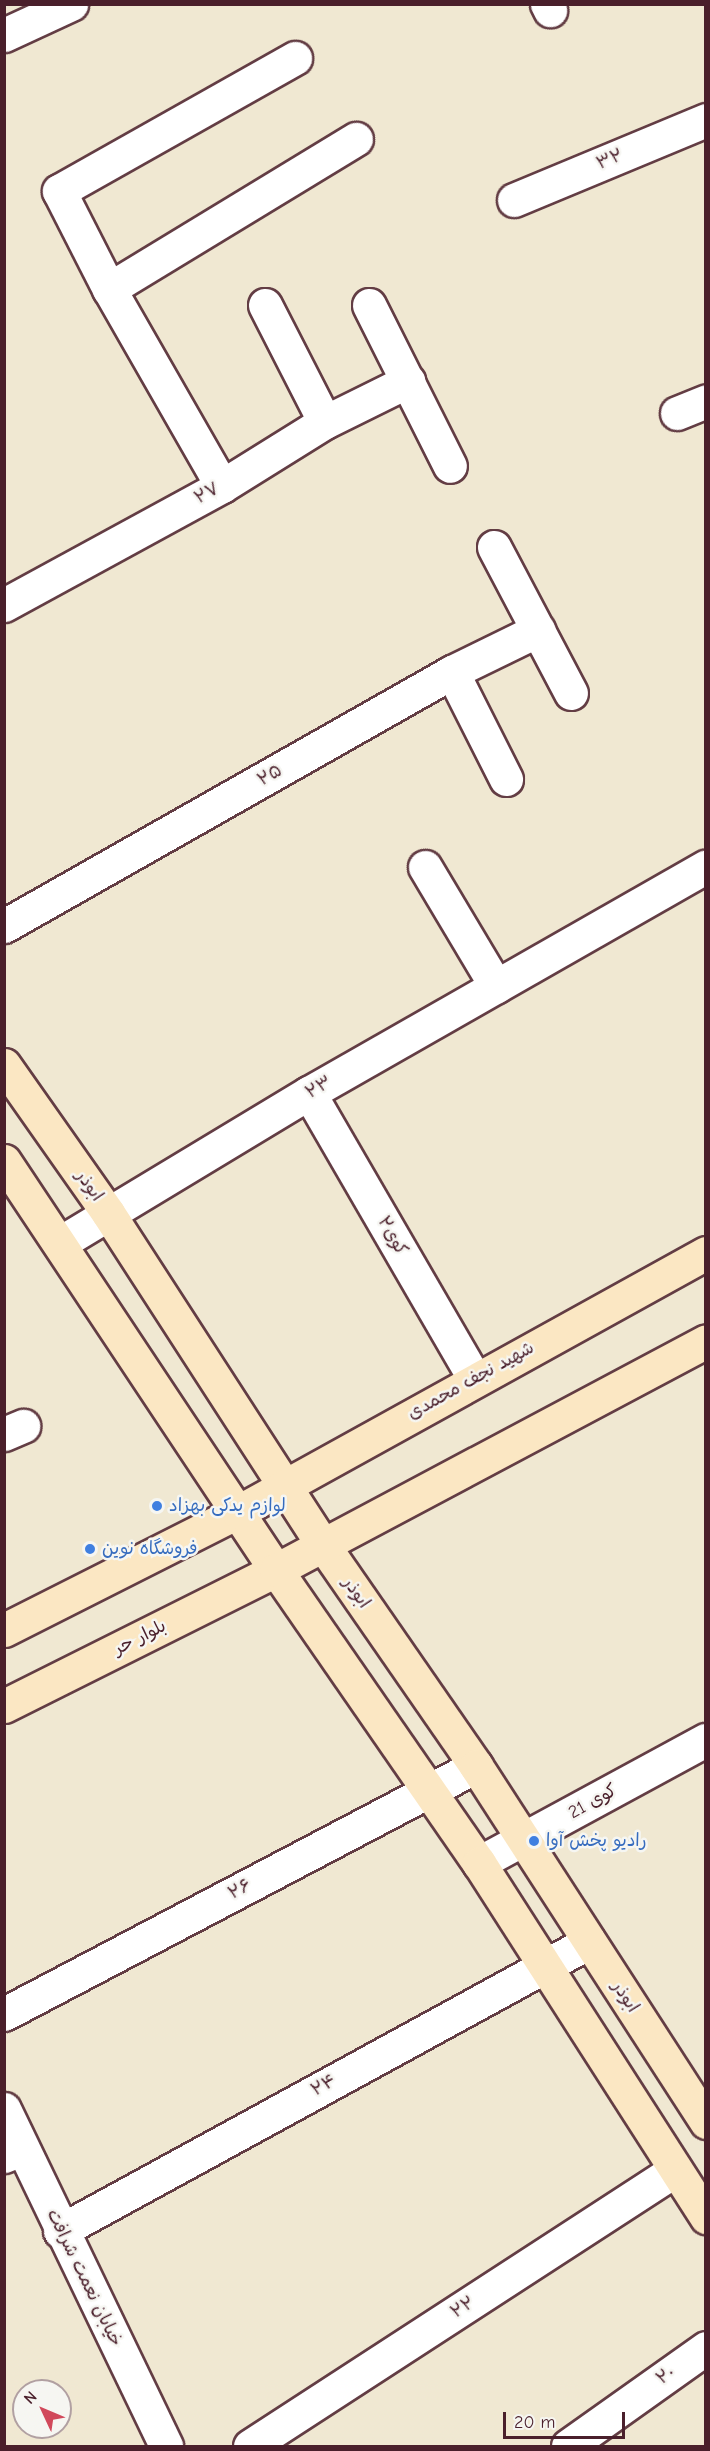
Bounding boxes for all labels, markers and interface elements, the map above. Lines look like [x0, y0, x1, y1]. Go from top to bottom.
street label: ۳۲ [593, 145, 627, 175]
street label: ۲۷ [191, 479, 223, 509]
street label: ۲۵ [254, 760, 286, 792]
street label: ۲۳ [302, 1072, 336, 1104]
street label: ابوذر [71, 1166, 107, 1206]
street label: کوی۲ [372, 1213, 412, 1259]
street label: شهید نجف محمدی [404, 1337, 538, 1425]
place label: لوازم یدکی بهزاد [169, 1495, 286, 1517]
marker: لوازم یدکی بهزاد [150, 1499, 164, 1513]
place label: فروشگاه نوین [102, 1538, 197, 1560]
marker: فروشگاه نوین [83, 1542, 97, 1556]
street label: ابوذر [338, 1573, 374, 1613]
street label: بلوار حر [110, 1616, 170, 1660]
street label: کوی 21 [565, 1780, 621, 1824]
place label: رادیو پخش آوا [546, 1830, 647, 1852]
marker: رادیو پخش آوا [527, 1834, 541, 1848]
street label: ۲۶ [225, 1875, 255, 1905]
street label: ابوذر [607, 1977, 643, 2017]
street label: ۲۴ [308, 2070, 340, 2102]
street label: خیابان نعمت شرافت [41, 2206, 127, 2350]
street label: ۲۲ [447, 2292, 479, 2324]
street label: ۲۰ [652, 2362, 680, 2390]
north arrow [12, 2379, 72, 2439]
text: N [20, 2388, 41, 2408]
scale bar [506, 2400, 628, 2438]
text: 20 m [514, 2412, 555, 2433]

